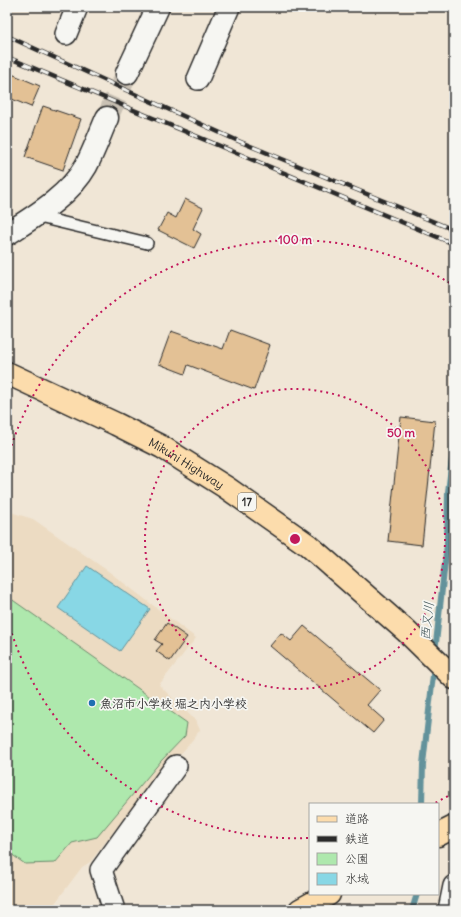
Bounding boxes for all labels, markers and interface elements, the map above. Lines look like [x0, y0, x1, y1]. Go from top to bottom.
text: 100 m [278, 232, 312, 247]
text: 50 m [387, 425, 416, 440]
street label: Mikuni Highway [146, 434, 227, 492]
road number: 17 [238, 493, 256, 511]
centre of rings [288, 532, 302, 546]
water label: 西又川 [417, 601, 437, 641]
place label: 魚沼市小学校 堀之内小学校 [100, 696, 247, 711]
marker: 魚沼市小学校 堀之内小学校 [87, 698, 97, 708]
legend [309, 803, 439, 895]
text: 道路 [345, 811, 369, 826]
text: 鉄道 [345, 831, 369, 846]
text: 公園 [345, 851, 369, 866]
text: 水域 [345, 871, 369, 886]

